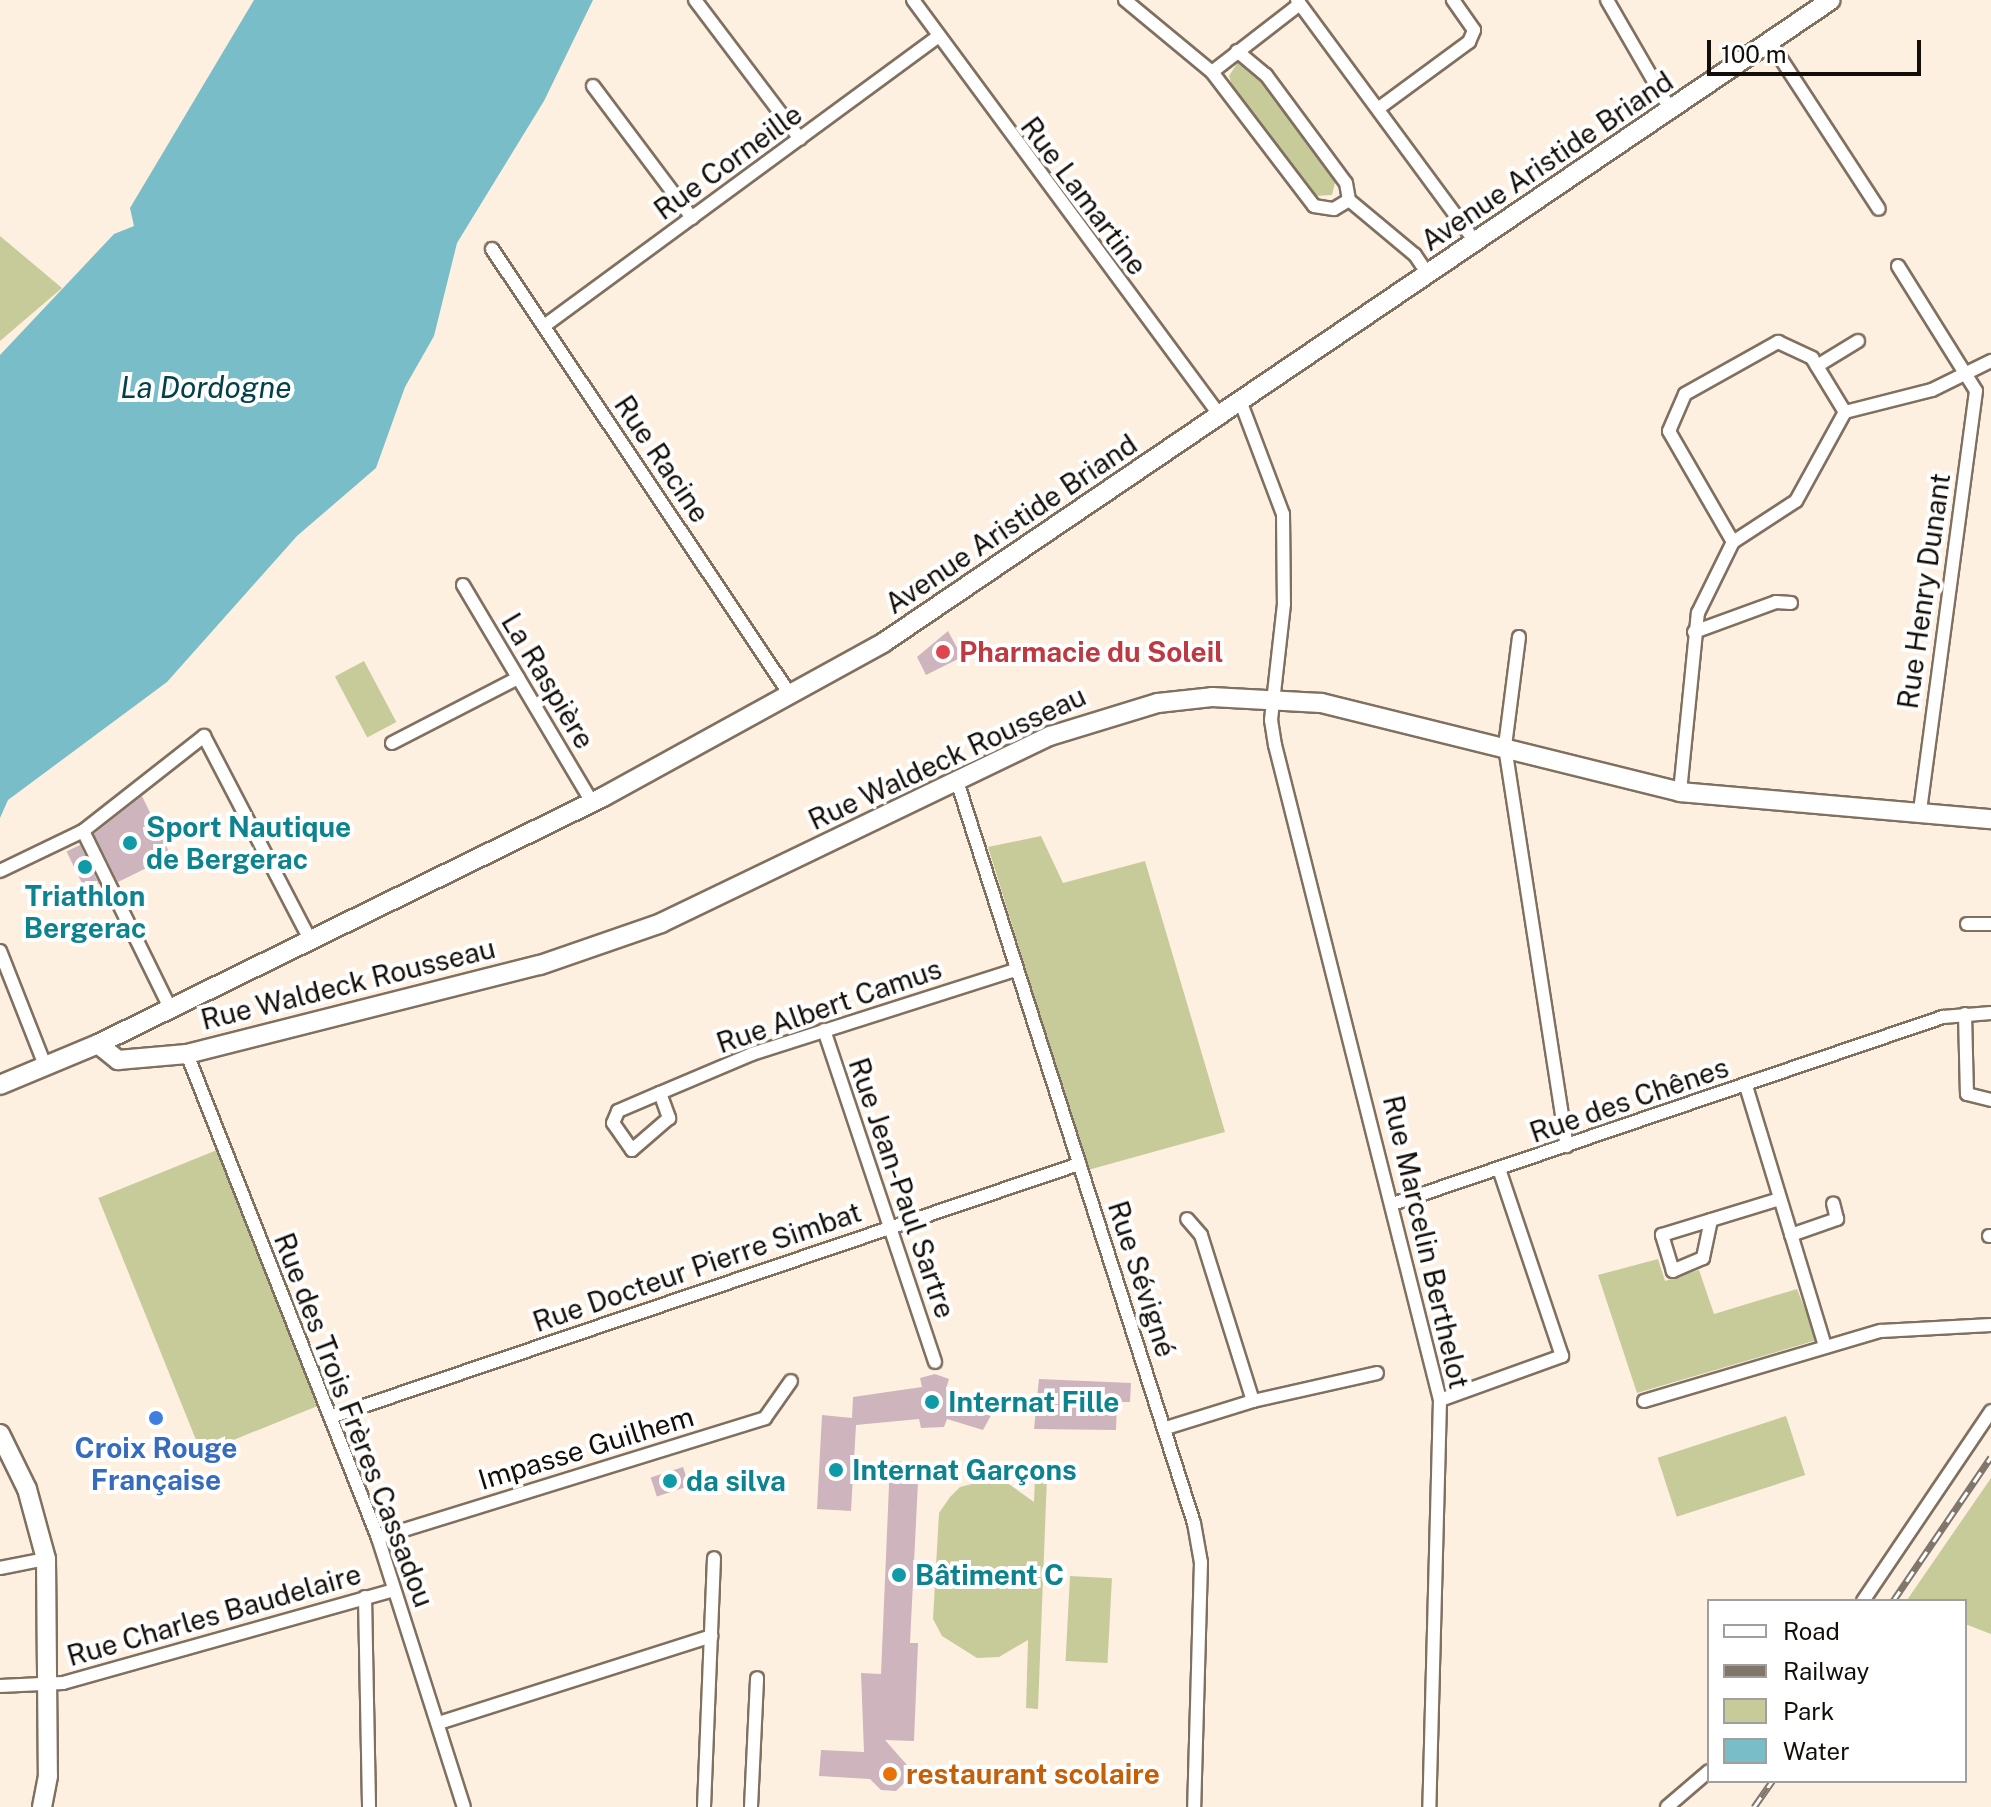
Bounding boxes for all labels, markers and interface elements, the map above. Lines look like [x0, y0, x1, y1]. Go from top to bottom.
scale bar [1711, 24, 1925, 74]
text: 100 m [1721, 40, 1787, 68]
street label: Avenue Aristide Briand [1415, 64, 1679, 258]
street label: Rue Corneille [648, 97, 808, 227]
street label: Rue Lamartine [1014, 110, 1154, 282]
water label: La Dordogne [120, 369, 292, 405]
street label: Rue Racine [607, 389, 717, 529]
street label: Avenue Aristide Briand [879, 427, 1143, 621]
street label: Rue Henry Dunant [1891, 471, 1957, 711]
street label: La Raspière [494, 607, 602, 755]
place label: Pharmacie du Soleil [959, 635, 1224, 669]
marker: Pharmacie du Soleil [934, 643, 952, 661]
street label: Rue Waldeck Rousseau [803, 679, 1091, 837]
place label: Sport Nautique de Bergerac [146, 810, 351, 876]
marker: Sport Nautique de Bergerac [121, 834, 139, 852]
marker: Triathlon Bergerac [76, 858, 94, 876]
place label: Triathlon Bergerac [24, 879, 146, 945]
street label: Rue Waldeck Rousseau [197, 931, 499, 1037]
street label: Rue Albert Camus [712, 952, 946, 1060]
street label: Rue des Chênes [1525, 1050, 1733, 1150]
street label: Rue Jean-Paul Sartre [842, 1053, 962, 1323]
street label: Rue Marcelin Berthelot [1376, 1092, 1476, 1392]
street label: Rue Docteur Pierre Simbat [528, 1195, 866, 1339]
street label: Rue Sévigné [1101, 1197, 1183, 1361]
street label: Rue des Trois Frères Cassadou [267, 1228, 441, 1612]
place label: Internat Fille [948, 1385, 1119, 1419]
marker: Internat Fille [923, 1393, 941, 1411]
street label: Impasse Guilhem [474, 1399, 698, 1497]
marker: Croix Rouge Française [147, 1409, 165, 1427]
place label: Croix Rouge Française [75, 1431, 237, 1497]
place label: Internat Garçons [852, 1453, 1077, 1487]
marker: Internat Garçons [827, 1461, 845, 1479]
place label: da silva [686, 1464, 786, 1498]
marker: da silva [661, 1472, 679, 1490]
street label: Rue Charles Baudelaire [63, 1557, 365, 1673]
place label: Bâtiment C [915, 1558, 1064, 1592]
marker: Bâtiment C [890, 1566, 908, 1584]
legend [1707, 1599, 1967, 1783]
text: Road [1783, 1617, 1840, 1645]
text: Railway [1783, 1657, 1869, 1685]
text: Park [1783, 1697, 1834, 1725]
text: Water [1783, 1737, 1850, 1765]
place label: restaurant scolaire [906, 1757, 1160, 1791]
marker: restaurant scolaire [881, 1765, 899, 1783]

